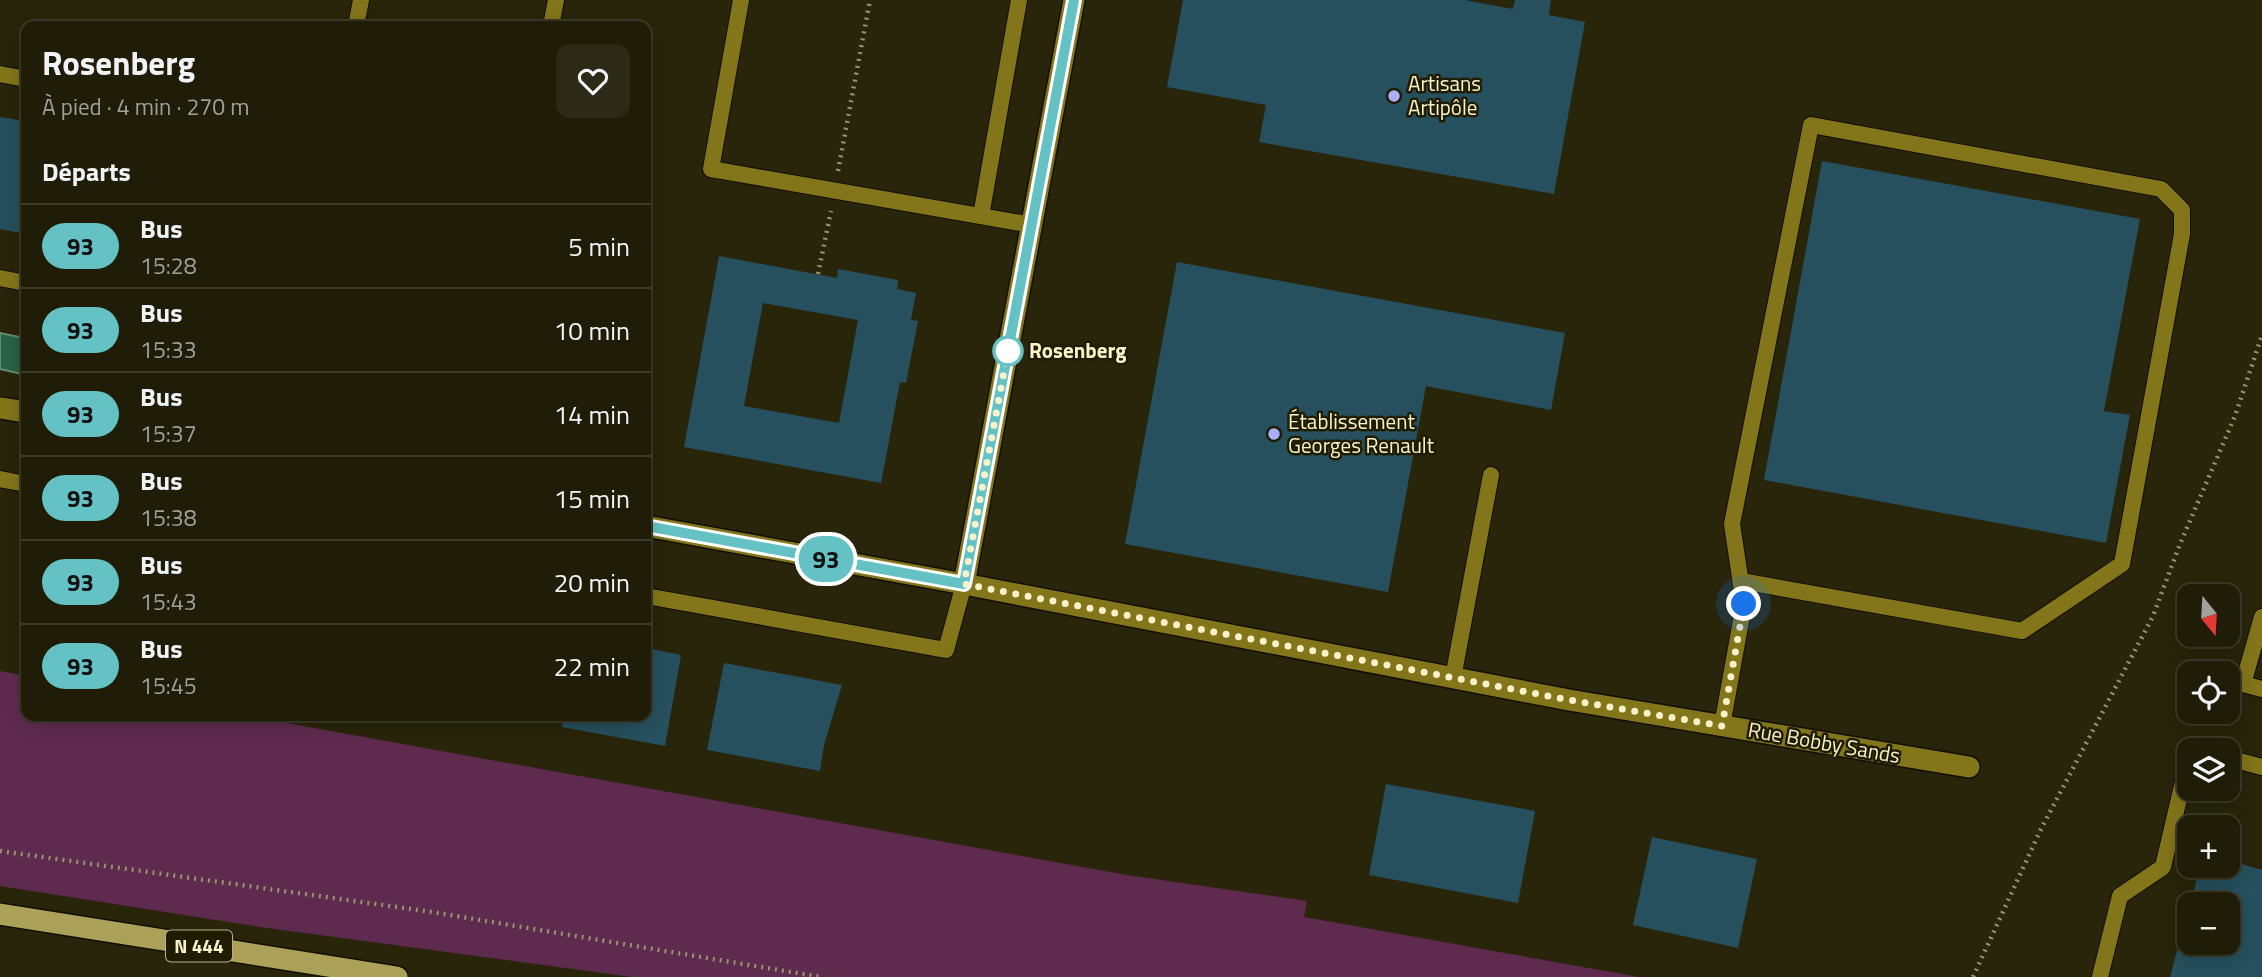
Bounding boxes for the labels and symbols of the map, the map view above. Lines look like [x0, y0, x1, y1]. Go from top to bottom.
place label: Artisans Artipôle [1408, 67, 1481, 123]
marker: Artisans Artipôle [1386, 88, 1402, 104]
place label: Rosenberg [1029, 334, 1126, 366]
marker: Rosenberg [993, 336, 1023, 366]
place label: Établissement Georges Renault [1288, 405, 1435, 461]
marker: Établissement Georges Renault [1266, 426, 1282, 442]
line badge: 93 [794, 536, 858, 582]
north arrow [2177, 584, 2240, 648]
your location [1726, 586, 1761, 621]
street label: Rue Bobby Sands [1746, 713, 1903, 771]
road number: N 444 [166, 930, 232, 962]

